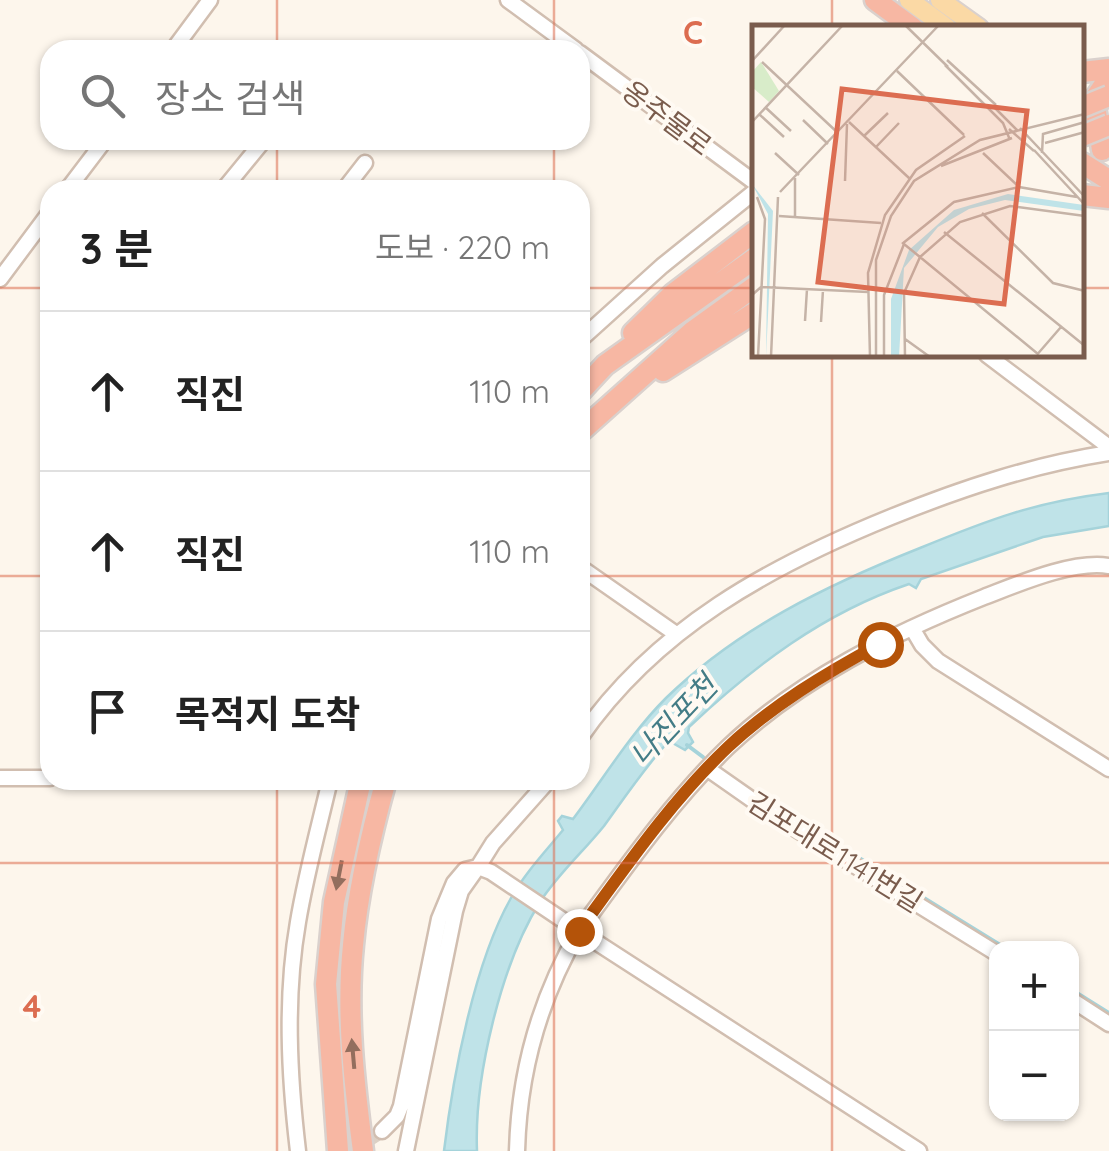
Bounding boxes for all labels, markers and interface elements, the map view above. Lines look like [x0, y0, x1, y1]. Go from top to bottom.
text: C [683, 12, 703, 52]
inset map [752, 25, 1084, 358]
search box [40, 40, 590, 150]
icon: search [75, 68, 130, 123]
street label: 옹주물로 [616, 73, 719, 163]
text: 장소 검색 [155, 74, 305, 122]
text: 3 분 [80, 222, 153, 275]
text: 도보 · 220 m [375, 227, 550, 267]
icon: ahead [80, 364, 135, 419]
text: 직진 [175, 370, 245, 418]
text: 110 m [469, 371, 550, 411]
icon: ahead [80, 524, 135, 579]
text: 직진 [175, 530, 245, 578]
text: 110 m [469, 531, 550, 571]
route start [858, 622, 904, 668]
water label: 나진포천 [622, 665, 727, 774]
icon: arrive [80, 684, 135, 739]
text: 목적지 도착 [175, 690, 360, 738]
street label: 김포대로1141번길 [741, 784, 929, 919]
one-way arrow [331, 860, 347, 891]
route end [557, 909, 603, 955]
map controls [989, 941, 1079, 1121]
button: + [989, 941, 1079, 1031]
text: 4 [23, 986, 42, 1026]
button: − [989, 1031, 1079, 1121]
one-way arrow [344, 1038, 360, 1069]

